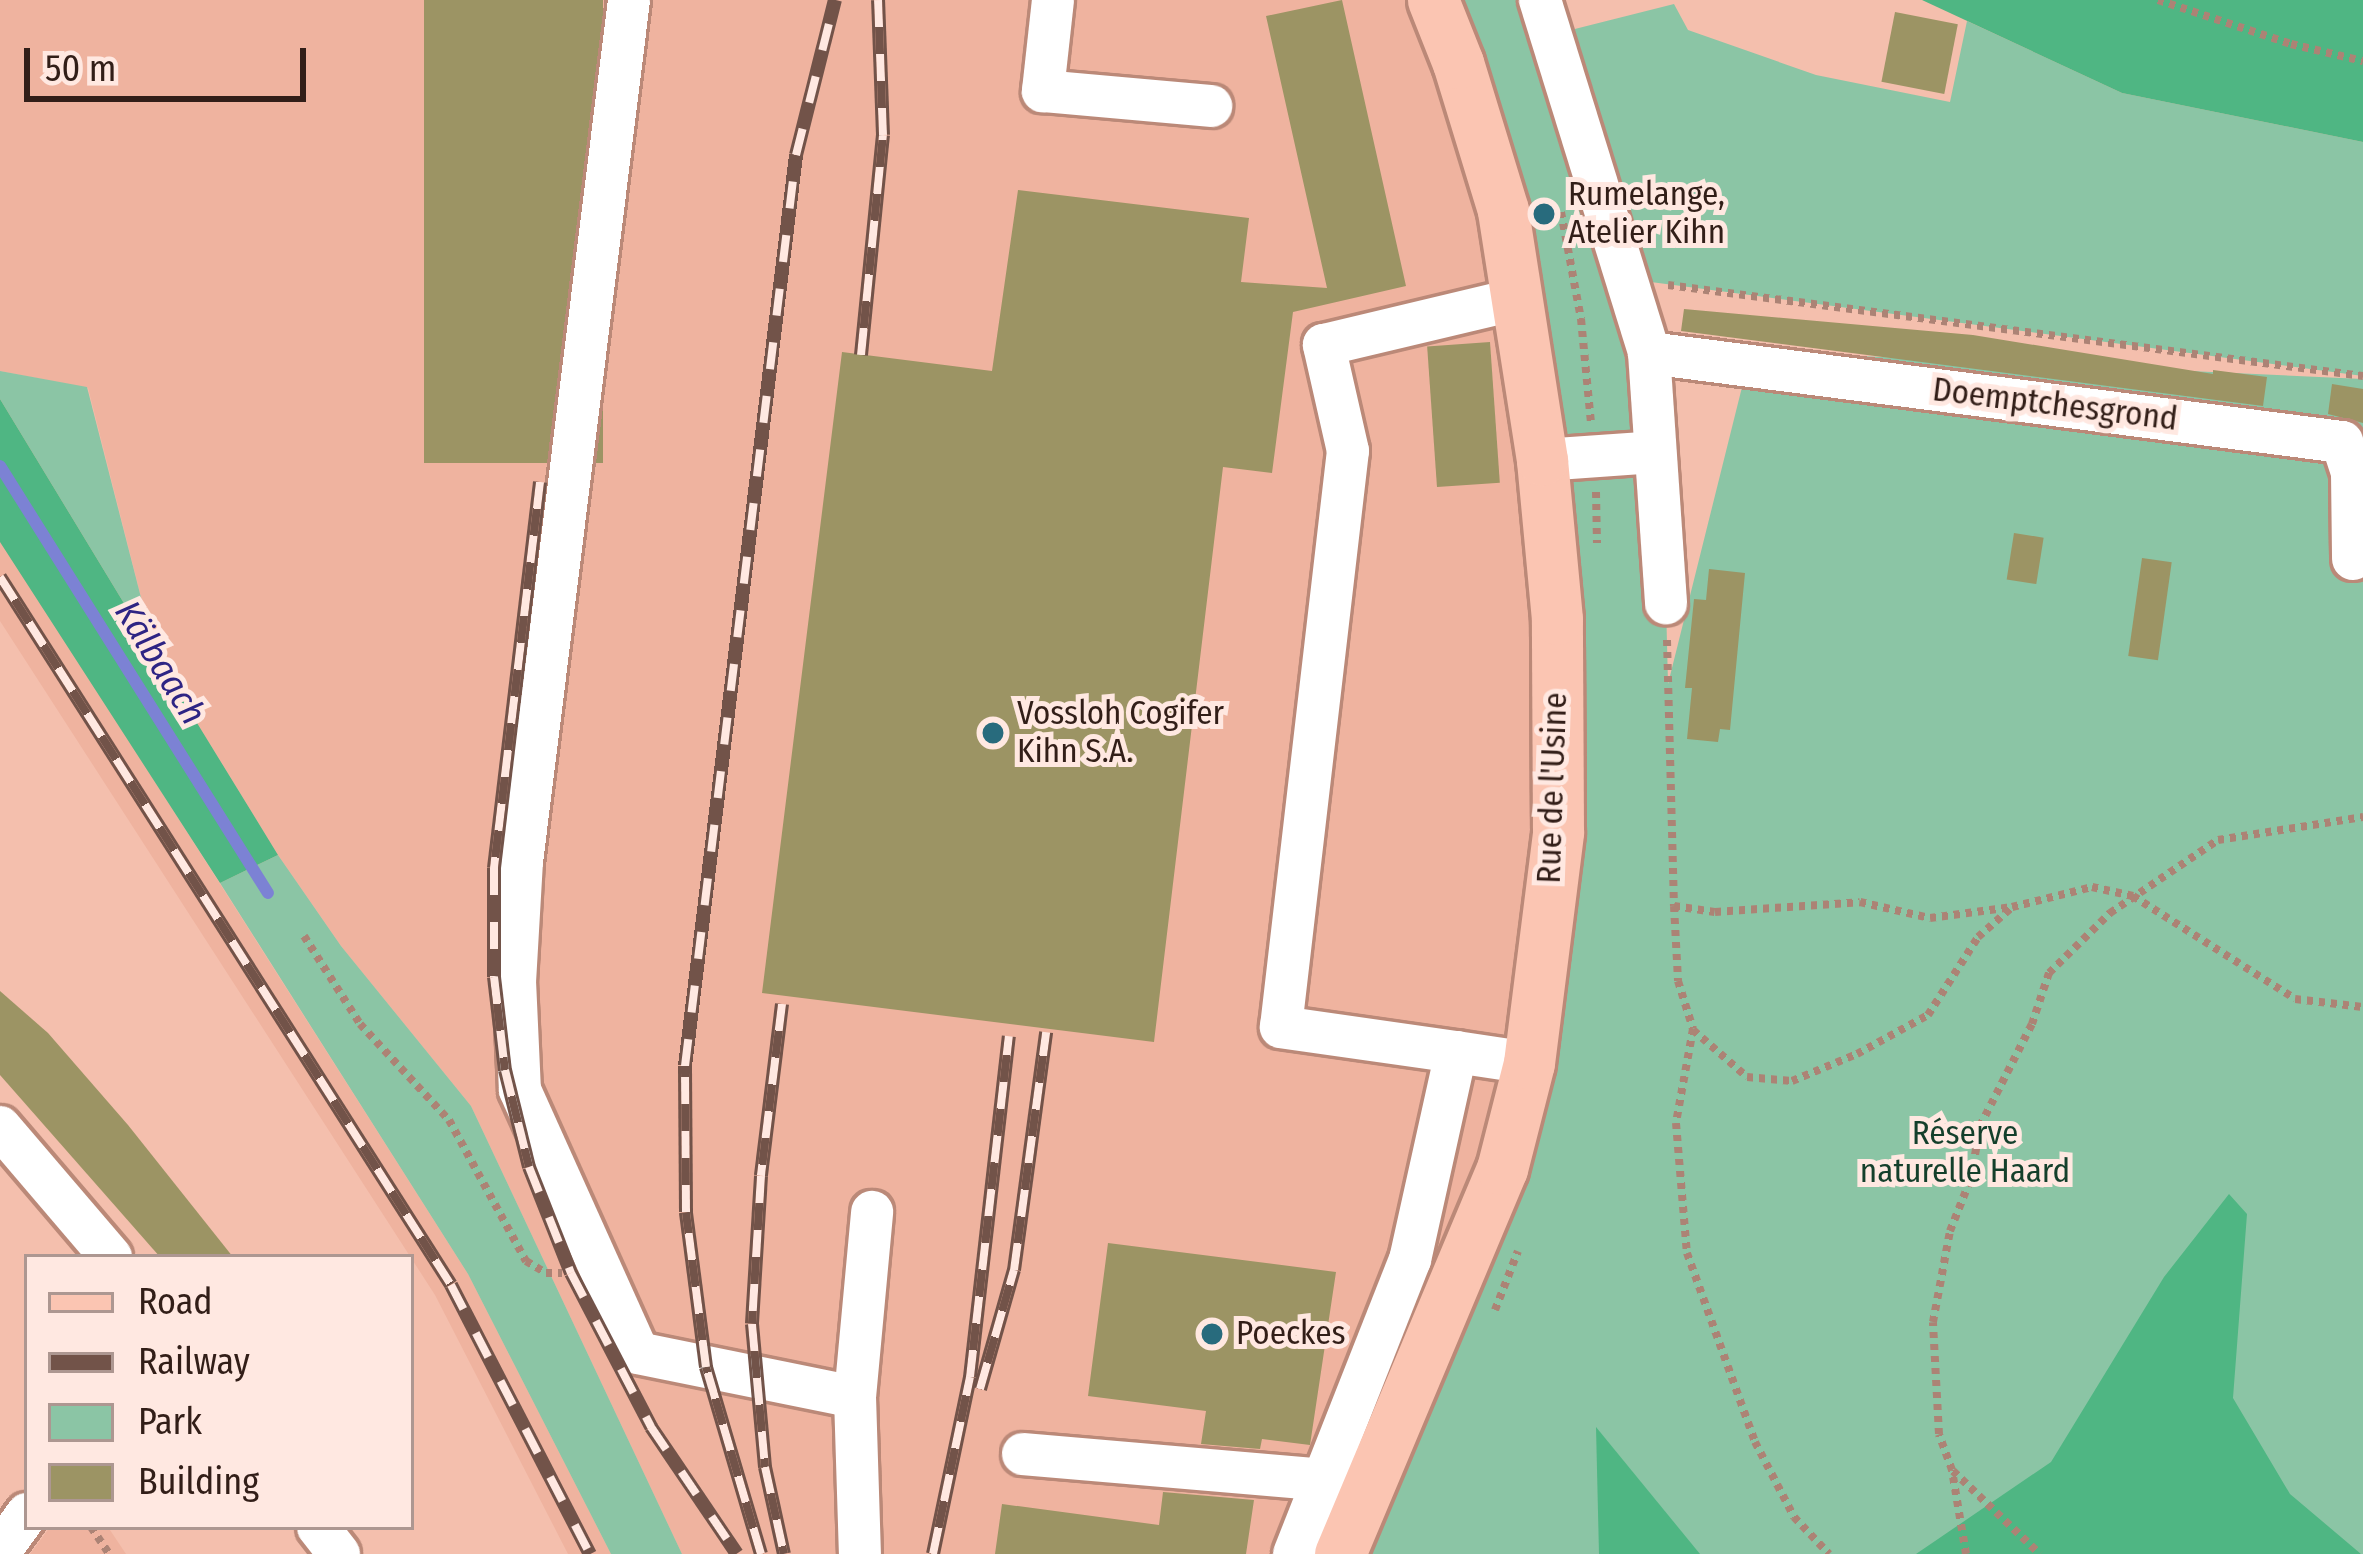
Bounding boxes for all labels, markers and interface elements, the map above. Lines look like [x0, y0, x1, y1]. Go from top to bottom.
scale bar [30, 24, 312, 98]
text: 50 m [45, 47, 116, 91]
place label: Rumelange, Atelier Kihn [1568, 175, 1725, 253]
marker: Rumelange, Atelier Kihn [1531, 201, 1557, 227]
street label: Doemptchesgrond [1930, 370, 2180, 440]
water label: Kälbaach [105, 593, 215, 733]
street label: Rue de l'Usine [1530, 692, 1576, 884]
place label: Vossloh Cogifer Kihn S.A. [1017, 694, 1224, 772]
marker: Vossloh Cogifer Kihn S.A. [980, 720, 1006, 746]
park label: Réserve naturelle Haard [1860, 1114, 2070, 1192]
legend [24, 1254, 414, 1530]
text: Road [138, 1280, 213, 1324]
place label: Poeckes [1236, 1314, 1346, 1354]
marker: Poeckes [1199, 1321, 1225, 1347]
text: Railway [138, 1340, 250, 1384]
text: Park [138, 1400, 202, 1444]
text: Building [138, 1460, 259, 1504]

